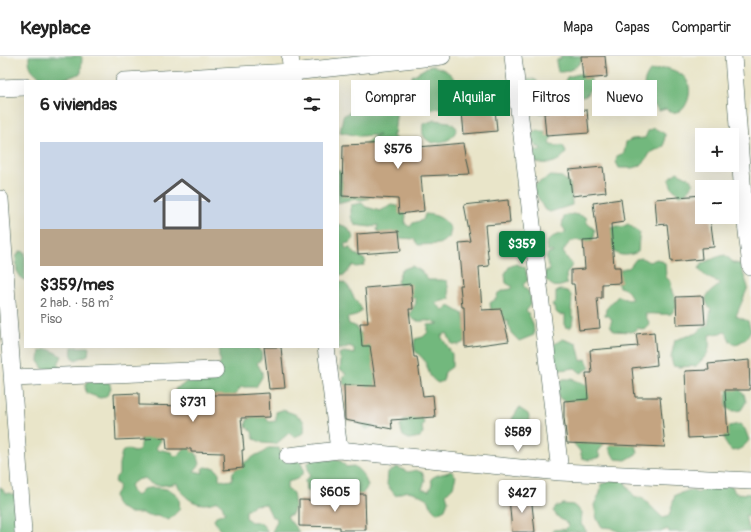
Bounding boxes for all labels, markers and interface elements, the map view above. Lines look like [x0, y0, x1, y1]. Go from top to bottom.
text: Keyplace [20, 16, 90, 40]
text: Mapa [563, 19, 593, 36]
text: Capas [615, 19, 650, 36]
text: Compartir [672, 19, 731, 36]
chip: Comprar [351, 80, 430, 116]
chip: Alquilar [438, 80, 510, 116]
chip: Filtros [518, 80, 584, 116]
chip: Nuevo [592, 80, 657, 116]
icon: filters [301, 93, 323, 115]
text: 6 viviendas [40, 94, 117, 115]
map controls [695, 128, 739, 224]
button: + [695, 128, 739, 172]
pin: $576 [374, 136, 422, 170]
text: $576 [384, 141, 412, 157]
icon: home [146, 168, 218, 240]
button: − [695, 180, 739, 224]
pin: $359 [498, 231, 546, 265]
text: $359 [508, 236, 536, 252]
text: $359/mes [40, 274, 114, 295]
text: 2 hab. · 58 m² [40, 295, 114, 311]
text: Piso [40, 311, 62, 327]
pin: $731 [169, 389, 217, 423]
text: $731 [180, 394, 206, 410]
pin: $589 [494, 419, 542, 453]
text: $589 [504, 424, 532, 440]
pin: $605 [311, 479, 359, 513]
pin: $427 [498, 480, 546, 514]
text: $605 [320, 484, 350, 500]
text: $427 [508, 485, 536, 501]

